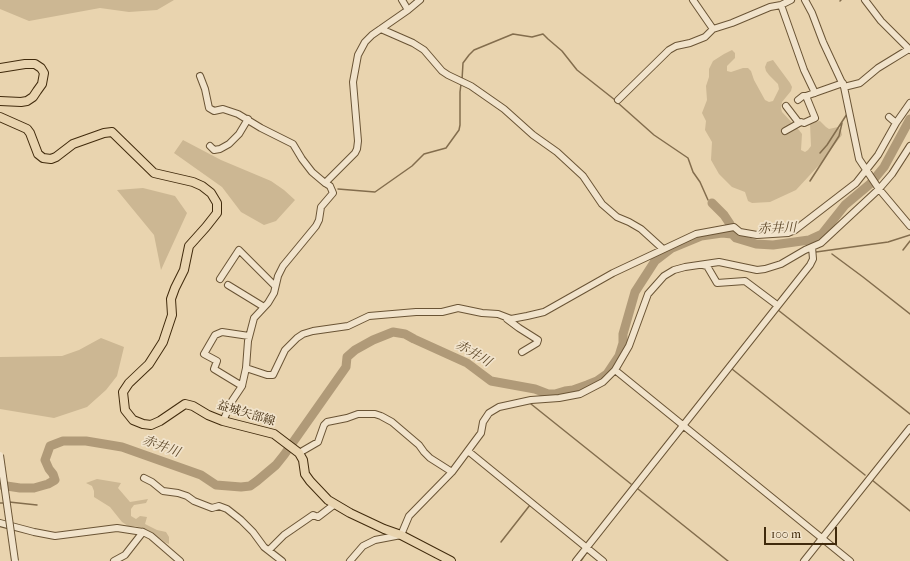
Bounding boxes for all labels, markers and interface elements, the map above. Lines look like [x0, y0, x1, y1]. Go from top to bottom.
water label: 赤井川 [757, 221, 797, 237]
water label: 赤井川 [452, 337, 494, 371]
street label: 益城矢部線 [215, 398, 277, 430]
water label: 赤井川 [140, 433, 182, 461]
scale bar [766, 519, 839, 545]
text: 100 m [771, 527, 801, 541]

